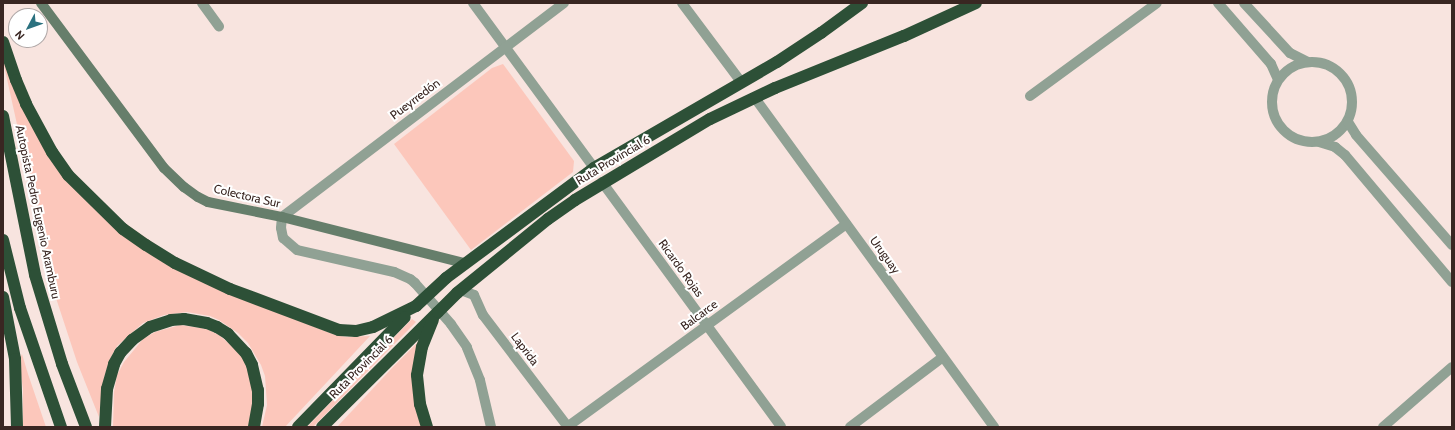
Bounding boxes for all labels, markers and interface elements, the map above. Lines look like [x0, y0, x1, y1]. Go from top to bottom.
north arrow [8, 8, 48, 48]
text: N [12, 28, 28, 43]
street label: Pueyrredón [387, 76, 443, 122]
street label: Autopista Pedro Eugenio Aramburu [13, 124, 63, 300]
street label: Ruta Provincial 6 [573, 132, 653, 188]
street label: Colectora Sur [212, 181, 282, 211]
street label: Uruguay [867, 234, 903, 276]
street label: Ricardo Rojas [655, 237, 707, 299]
street label: Balcarce [678, 297, 720, 333]
street label: Laprida [508, 330, 542, 368]
street label: Ruta Provincial 6 [326, 332, 396, 402]

